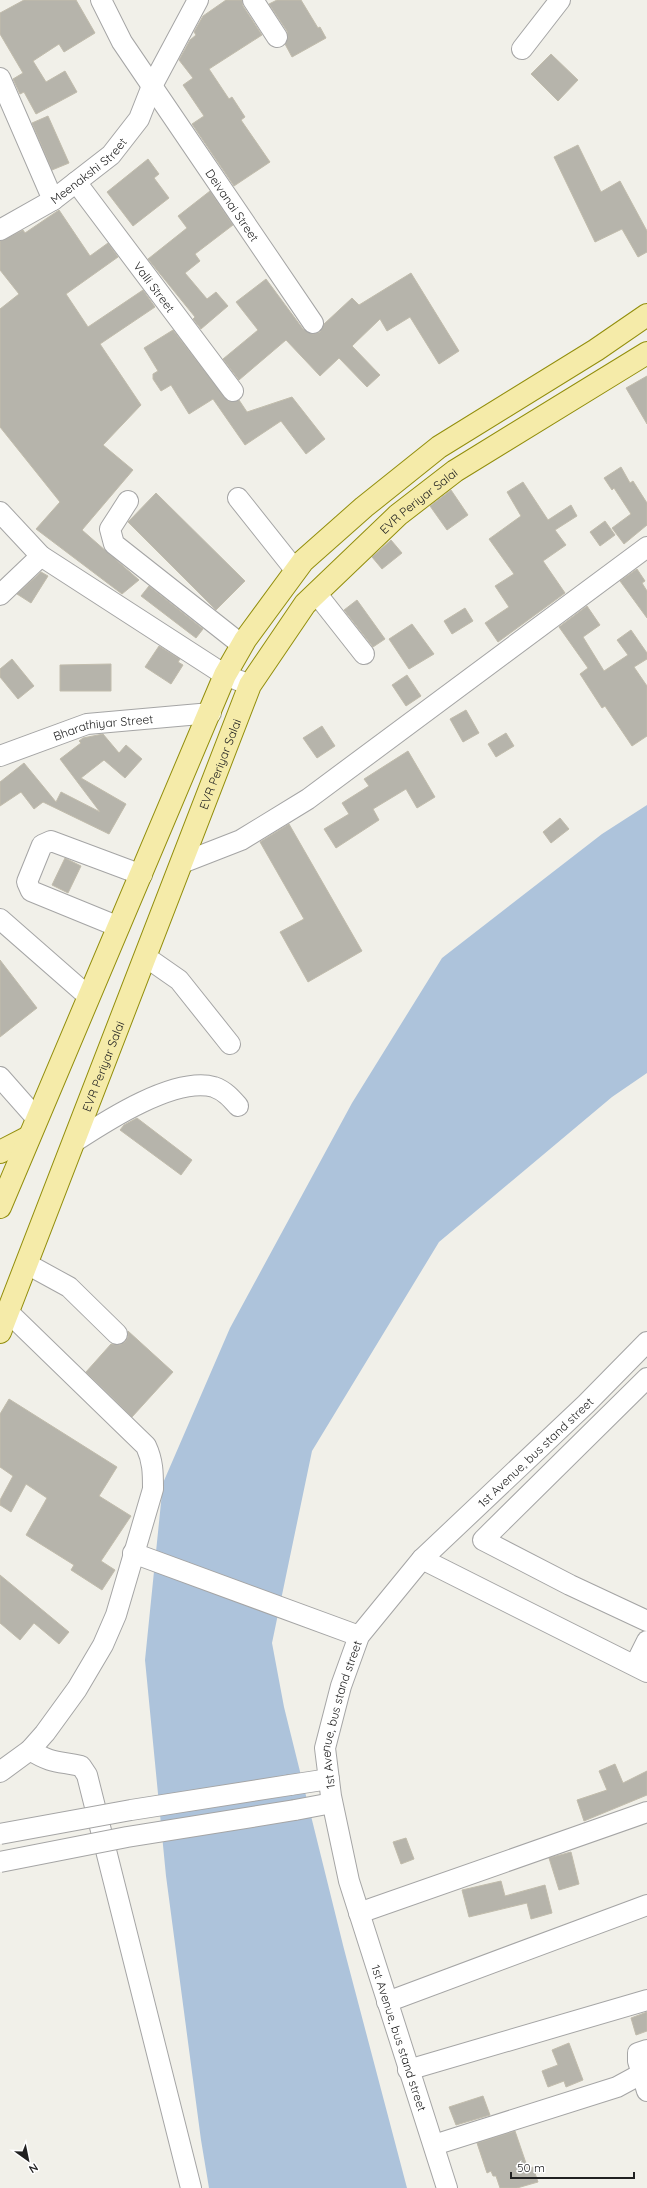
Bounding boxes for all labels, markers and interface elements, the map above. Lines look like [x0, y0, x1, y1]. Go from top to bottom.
street label: Meenakshi Street [47, 134, 129, 207]
street label: Deivanai Street [203, 166, 263, 244]
street label: Valli Street [131, 259, 178, 315]
street label: EVR Periyar Salai [376, 465, 460, 536]
street label: Bharathiyar Street [51, 711, 154, 743]
street label: EVR Periyar Salai [195, 717, 244, 811]
street label: EVR Periyar Salai [78, 1019, 127, 1114]
street label: 1st Avenue, bus stand street [474, 1394, 596, 1510]
street label: 1st Avenue, bus stand street [317, 1638, 364, 1790]
street label: 1st Avenue, bus stand street [368, 1963, 430, 2113]
north arrow [8, 2140, 48, 2180]
scale bar [511, 2154, 634, 2180]
text: N [26, 2160, 41, 2176]
text: 50 m [517, 2160, 545, 2175]

